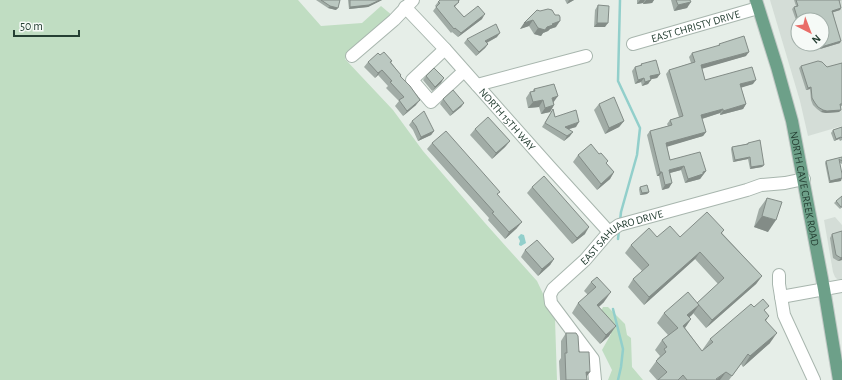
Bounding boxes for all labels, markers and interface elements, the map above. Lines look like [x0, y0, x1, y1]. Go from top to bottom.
street label: EAST CHRISTY DRIVE [650, 8, 742, 44]
scale bar [14, 12, 79, 38]
north arrow [790, 12, 830, 52]
text: 50 m [20, 20, 43, 32]
text: N [810, 32, 823, 46]
street label: NORTH 15TH WAY [477, 86, 538, 153]
street label: NORTH CAVE CREEK ROAD [789, 130, 821, 247]
street label: EAST SAHUARO DRIVE [578, 208, 665, 267]

